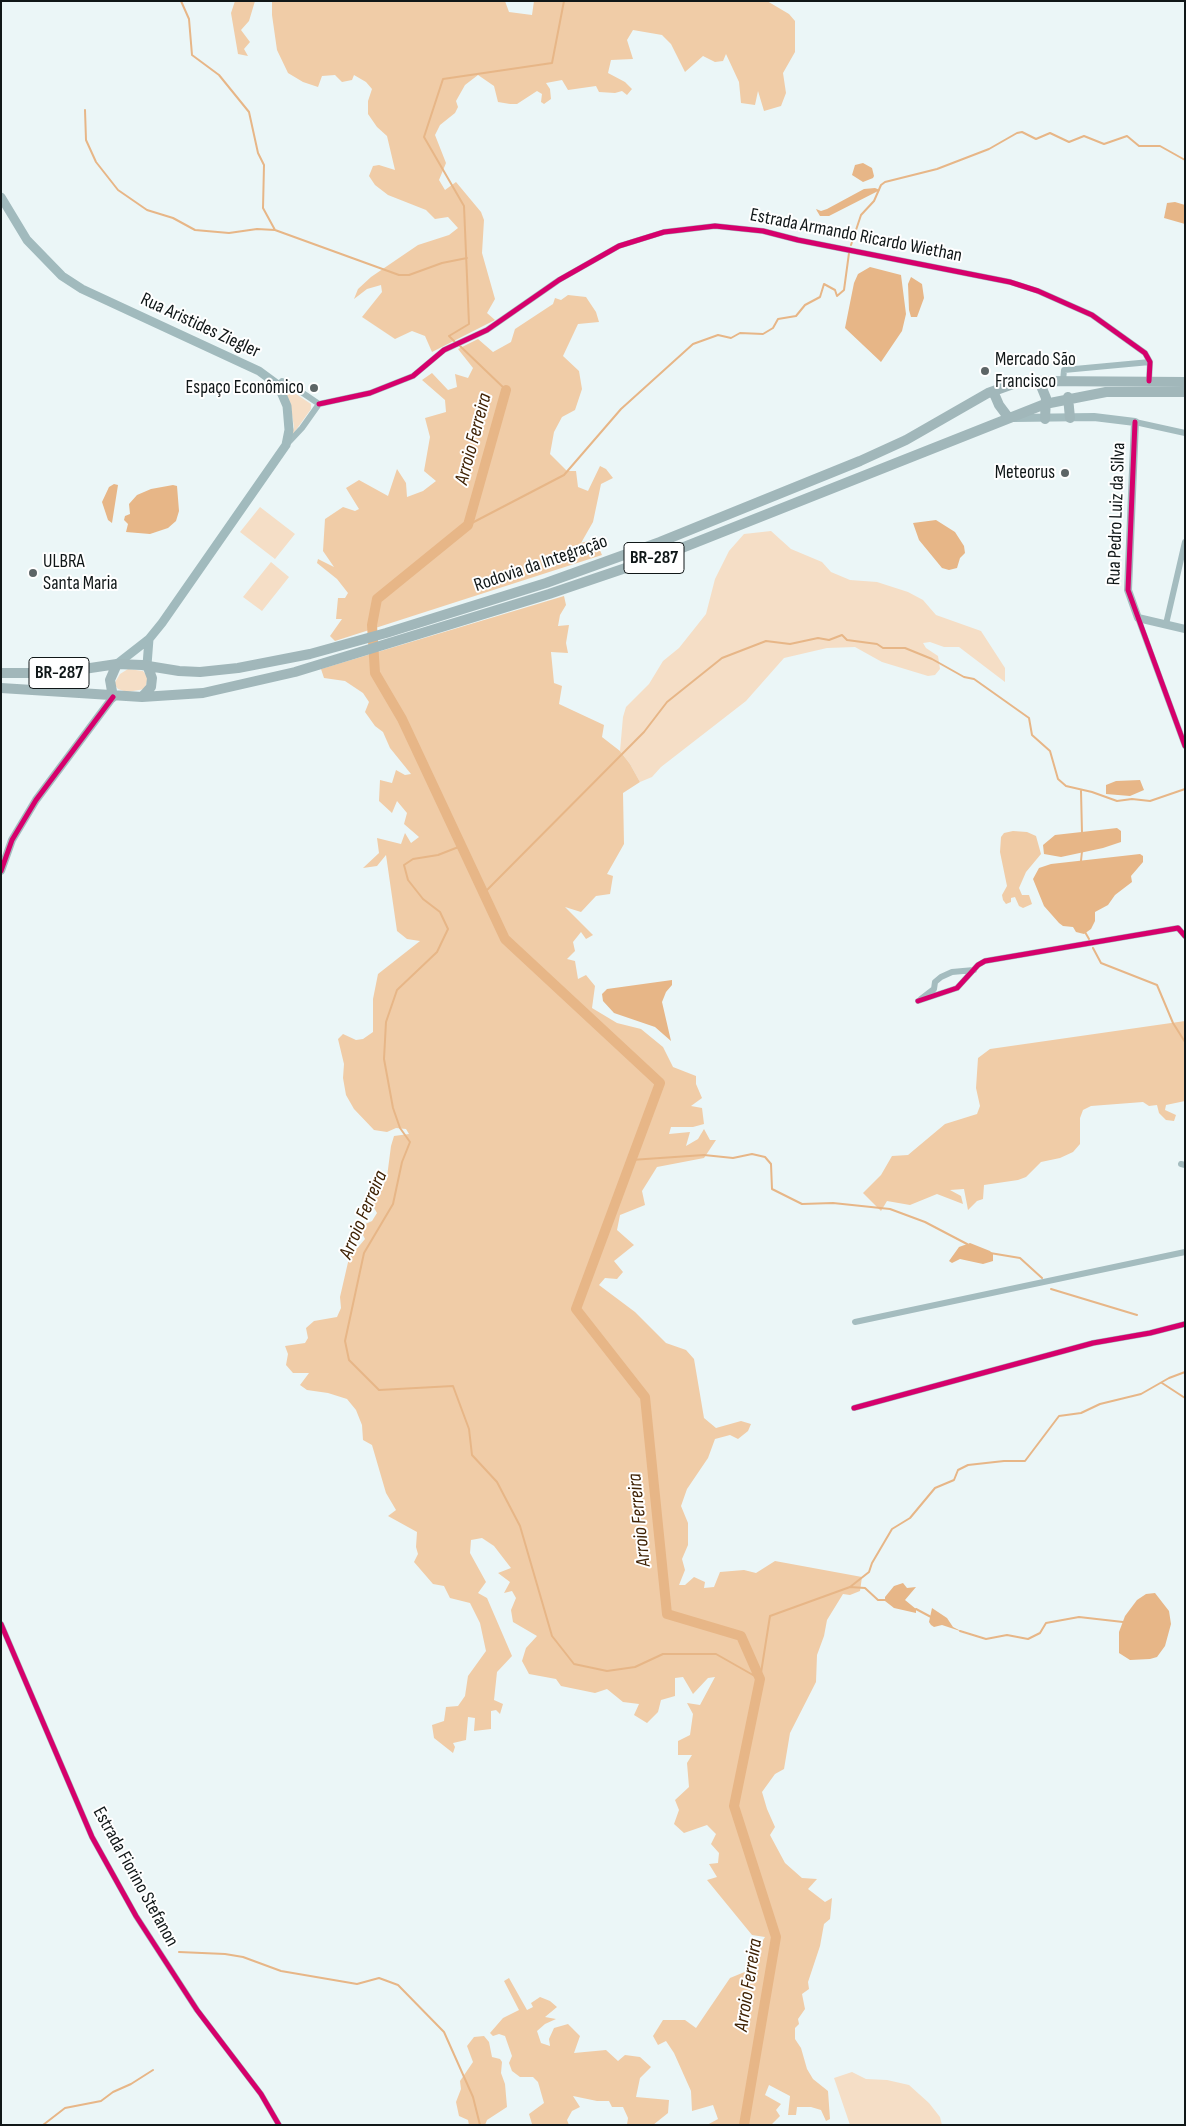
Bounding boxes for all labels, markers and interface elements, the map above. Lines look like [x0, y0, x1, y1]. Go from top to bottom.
street label: Estrada Armando Ricardo Wiethan [748, 204, 964, 268]
street label: Rua Aristides Ziegler [137, 288, 263, 364]
place label: Mercado São Francisco [995, 349, 1076, 393]
marker: Mercado São Francisco [979, 365, 991, 377]
place label: Espaço Econômico [185, 377, 304, 399]
marker: Espaço Econômico [308, 382, 320, 394]
water label: Arroio Ferreira [450, 391, 498, 487]
street label: Rua Pedro Luiz da Silva [1103, 442, 1131, 586]
place label: Meteorus [995, 462, 1055, 484]
marker: Meteorus [1059, 467, 1071, 479]
street label: Rodovia da Integração [471, 531, 611, 597]
road number: BR-287 [624, 542, 684, 574]
place label: ULBRA Santa Maria [43, 551, 118, 595]
marker: ULBRA Santa Maria [27, 567, 39, 579]
road number: BR-287 [29, 658, 89, 688]
water label: Arroio Ferreira [335, 1167, 393, 1263]
water label: Arroio Ferreira [623, 1472, 657, 1568]
street label: Estrada Fiorino Stefanon [87, 1803, 183, 1951]
water label: Arroio Ferreira [730, 1937, 768, 2033]

